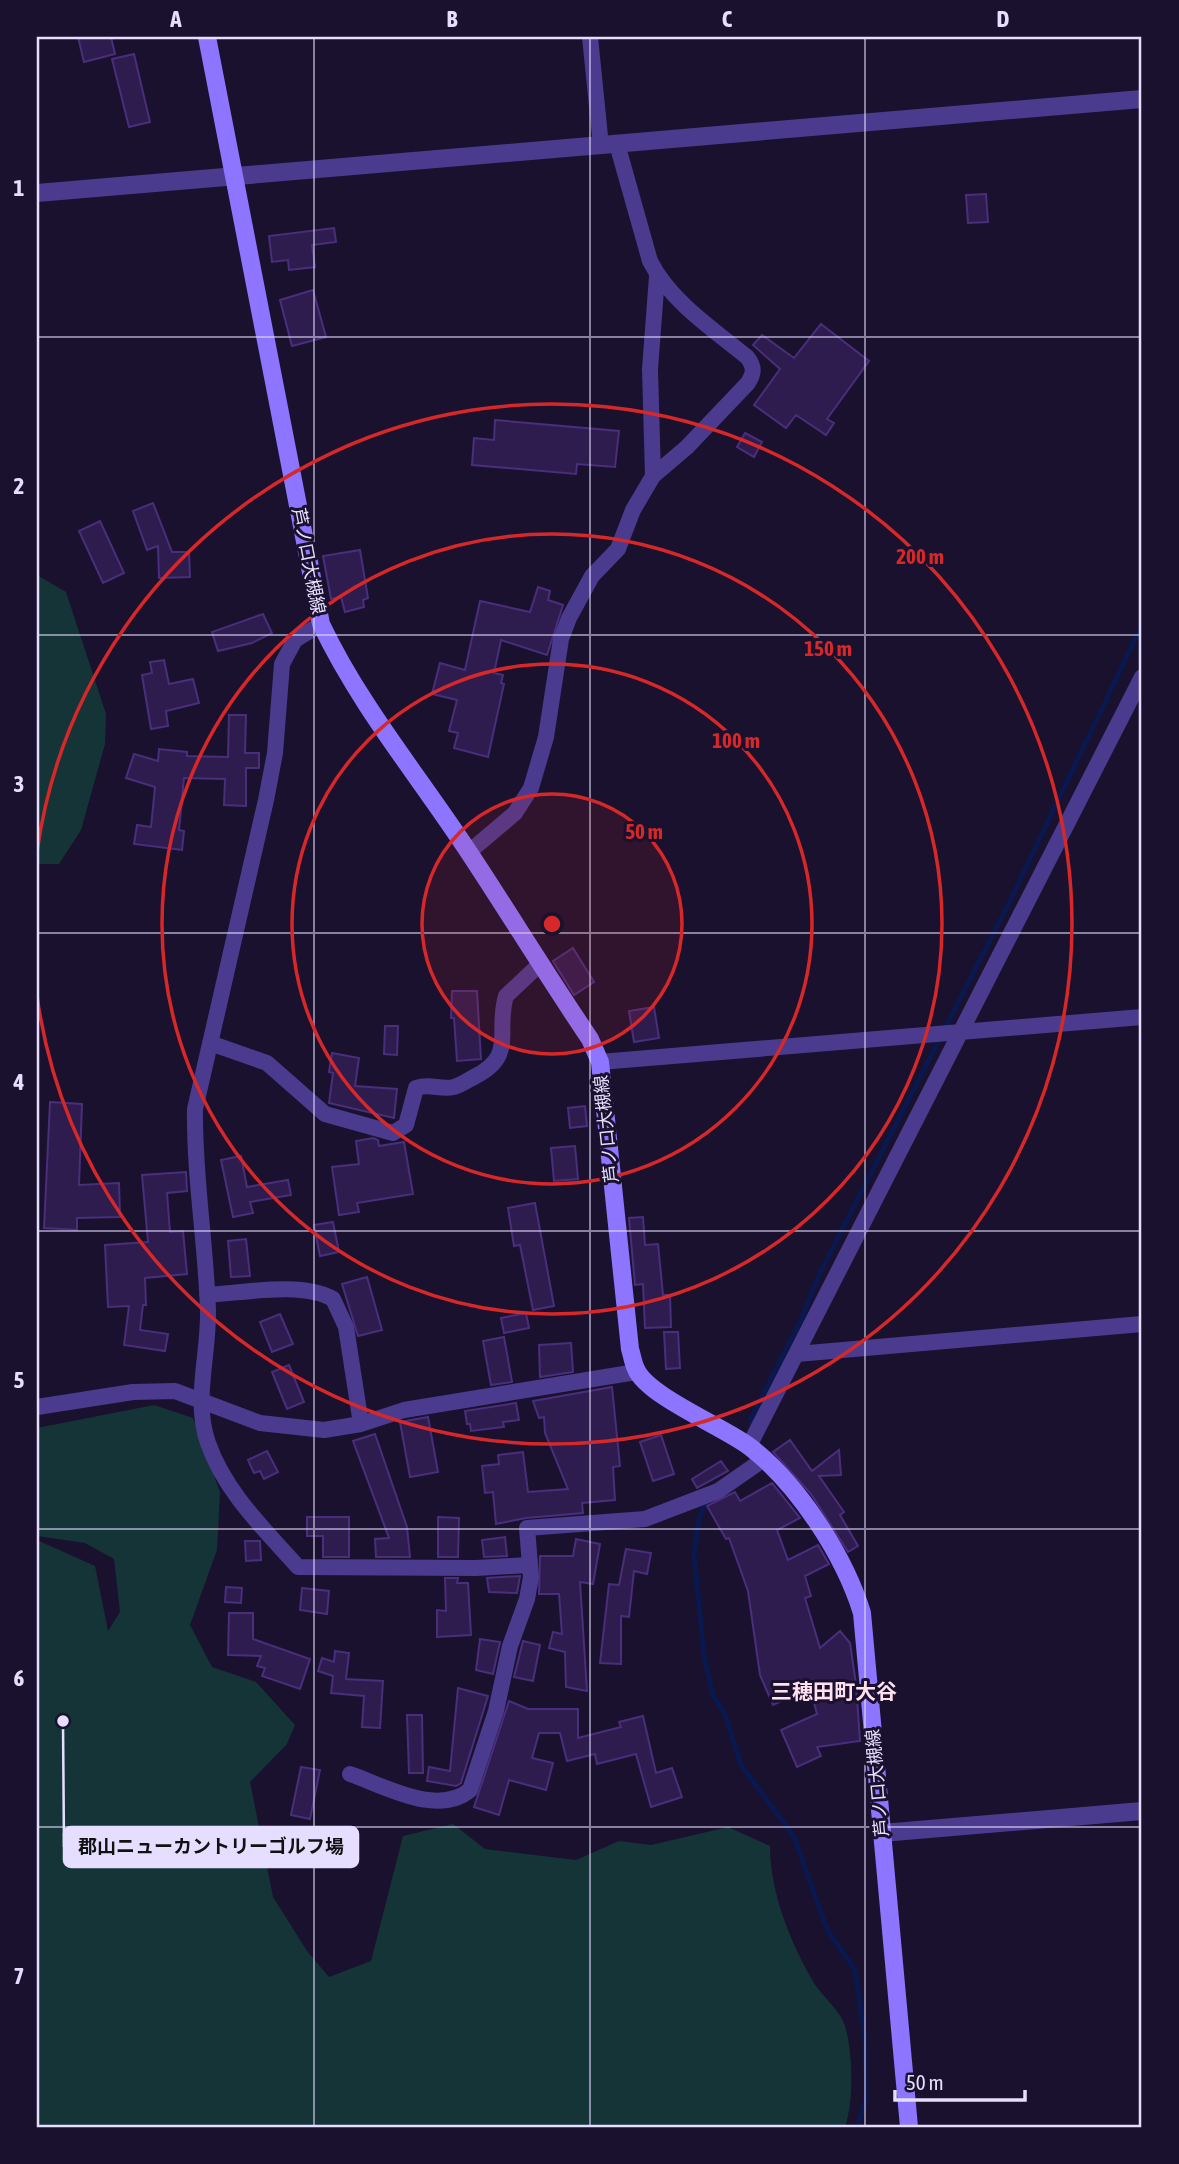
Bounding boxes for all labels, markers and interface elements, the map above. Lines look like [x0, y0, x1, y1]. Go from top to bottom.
text: A [169, 6, 182, 32]
text: B [447, 6, 458, 32]
text: C [722, 6, 733, 32]
text: D [997, 6, 1010, 32]
text: 1 [14, 175, 25, 201]
text: 2 [14, 473, 24, 499]
street label: 芦ノ口大槻線 [288, 506, 330, 616]
text: 200 m [896, 544, 944, 568]
text: 150 m [804, 636, 852, 660]
text: 100 m [712, 728, 760, 752]
text: 3 [14, 771, 24, 797]
text: 50 m [625, 819, 663, 843]
centre of rings [540, 912, 564, 936]
text: 4 [13, 1069, 25, 1095]
street label: 芦ノ口大槻線 [590, 1074, 622, 1184]
text: 5 [14, 1367, 25, 1393]
text: 6 [14, 1665, 25, 1691]
district label: 三穂田町大谷 [771, 1679, 897, 1703]
street label: 芦ノ口大槻線 [862, 1728, 892, 1838]
callout: 郡山ニューカントリーゴルフ場 [64, 1827, 358, 1867]
text: 郡山ニューカントリーゴルフ場 [78, 1835, 344, 1857]
text: 7 [14, 1963, 24, 1989]
scale bar [895, 2059, 1025, 2103]
text: 50 m [906, 2070, 944, 2094]

